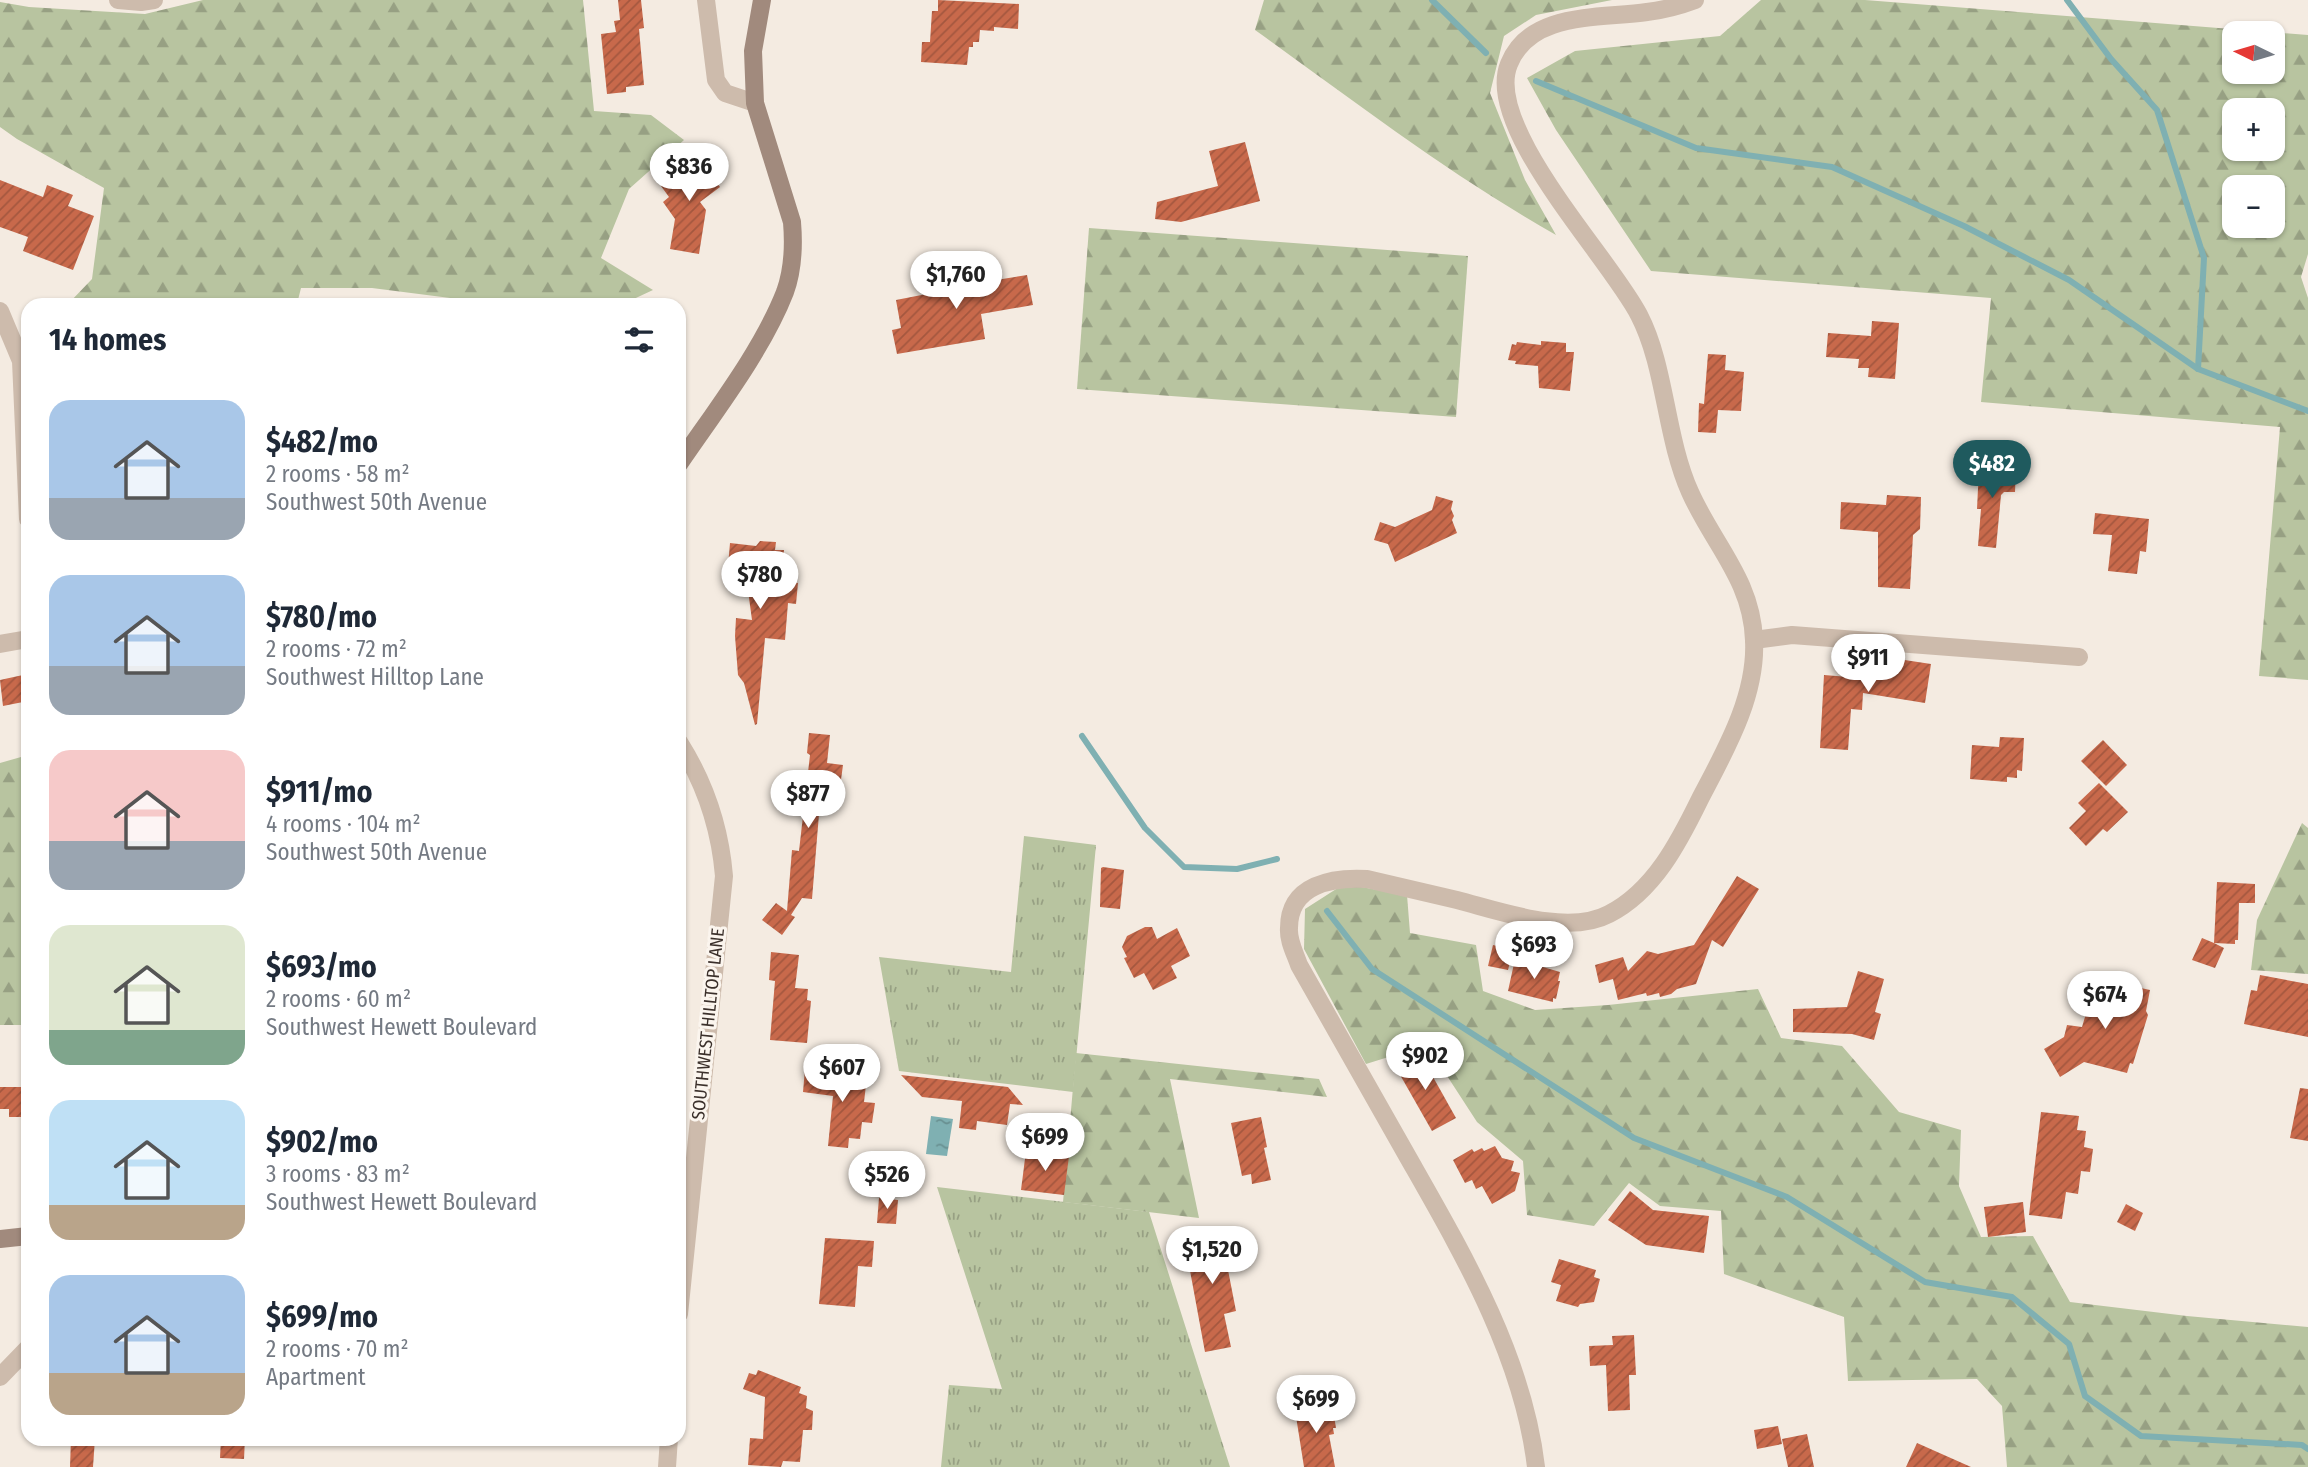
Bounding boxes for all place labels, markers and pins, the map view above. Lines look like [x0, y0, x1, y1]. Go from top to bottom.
pin: $836 [648, 144, 730, 203]
pin: $1,760 [899, 252, 1013, 311]
pin: $482 [1951, 440, 2033, 500]
pin: $780 [719, 552, 801, 611]
pin: $911 [1827, 634, 1909, 694]
pin: $877 [767, 770, 849, 830]
pin: $693 [1493, 922, 1575, 981]
pin: $674 [2064, 972, 2146, 1031]
pin: $902 [1384, 1032, 1466, 1092]
pin: $607 [801, 1044, 883, 1104]
pin: $699 [1004, 1114, 1086, 1173]
pin: $526 [846, 1152, 928, 1211]
pin: $1,520 [1155, 1226, 1269, 1286]
pin: $699 [1275, 1376, 1357, 1435]

